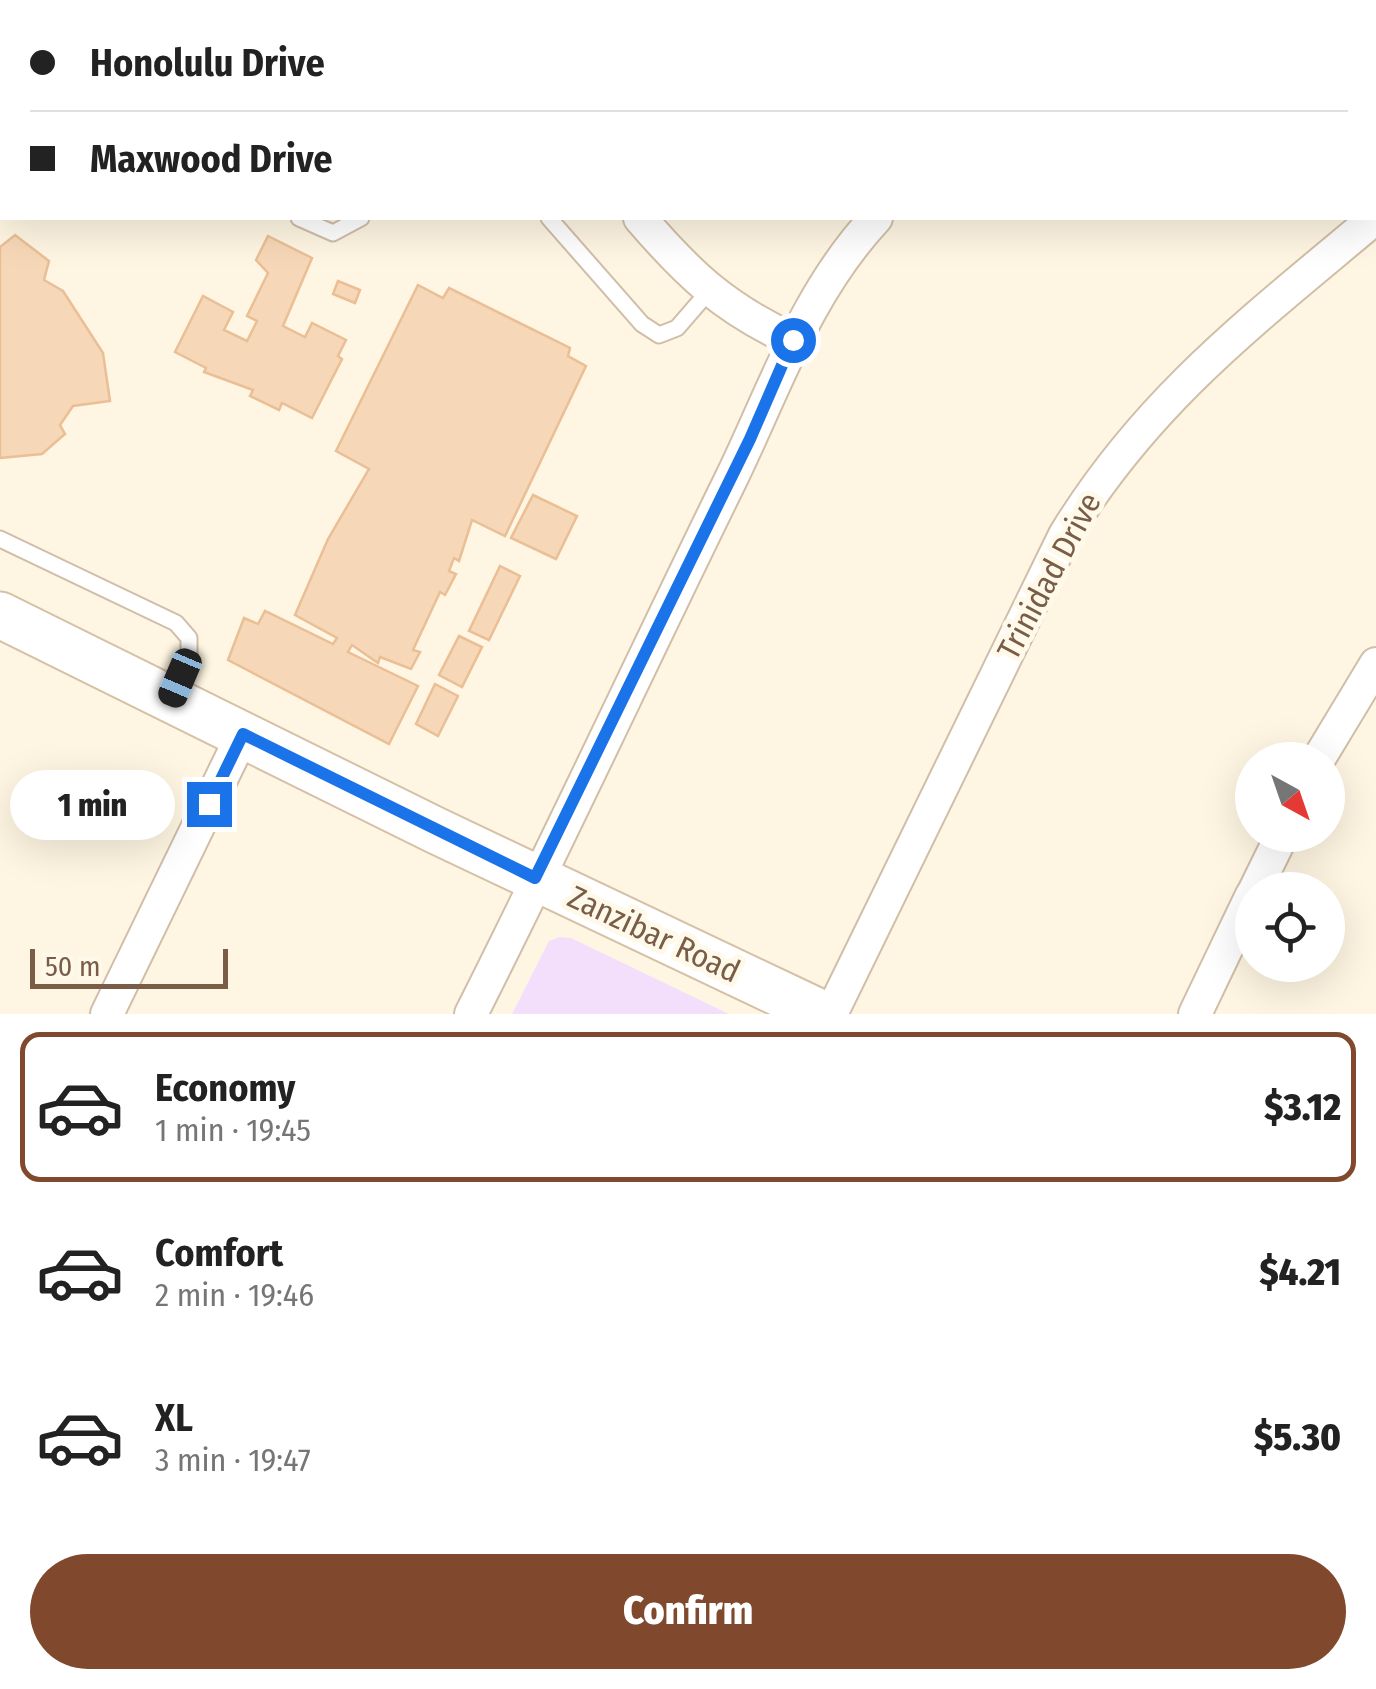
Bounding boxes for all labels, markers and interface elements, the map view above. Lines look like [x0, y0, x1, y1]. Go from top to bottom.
text: Honolulu Drive [90, 40, 325, 86]
text: Maxwood Drive [90, 136, 333, 182]
route start [771, 318, 816, 363]
street label: Trinidad Drive [989, 486, 1109, 666]
car [154, 645, 206, 711]
north arrow [1235, 742, 1345, 852]
map controls [1235, 742, 1345, 982]
callout: 1 min [9, 769, 174, 839]
route end [187, 782, 232, 827]
text: 1 min [58, 786, 127, 824]
button: locate [1235, 872, 1345, 982]
street label: Zanzibar Road [562, 878, 746, 990]
scale bar [30, 944, 228, 988]
text: 50 m [45, 950, 101, 983]
icon: car [35, 1062, 125, 1152]
text: Economy [155, 1065, 295, 1111]
text: $3.12 [1264, 1084, 1341, 1130]
text: 1 min · 19:45 [155, 1111, 311, 1149]
icon: car [35, 1227, 125, 1317]
text: Comfort [155, 1230, 283, 1276]
text: $4.21 [1259, 1249, 1341, 1295]
text: 2 min · 19:46 [155, 1276, 314, 1314]
icon: car [35, 1392, 125, 1482]
text: XL [155, 1395, 193, 1441]
text: $5.30 [1254, 1414, 1341, 1460]
text: 3 min · 19:47 [155, 1441, 311, 1479]
button: Confirm [30, 1554, 1346, 1669]

